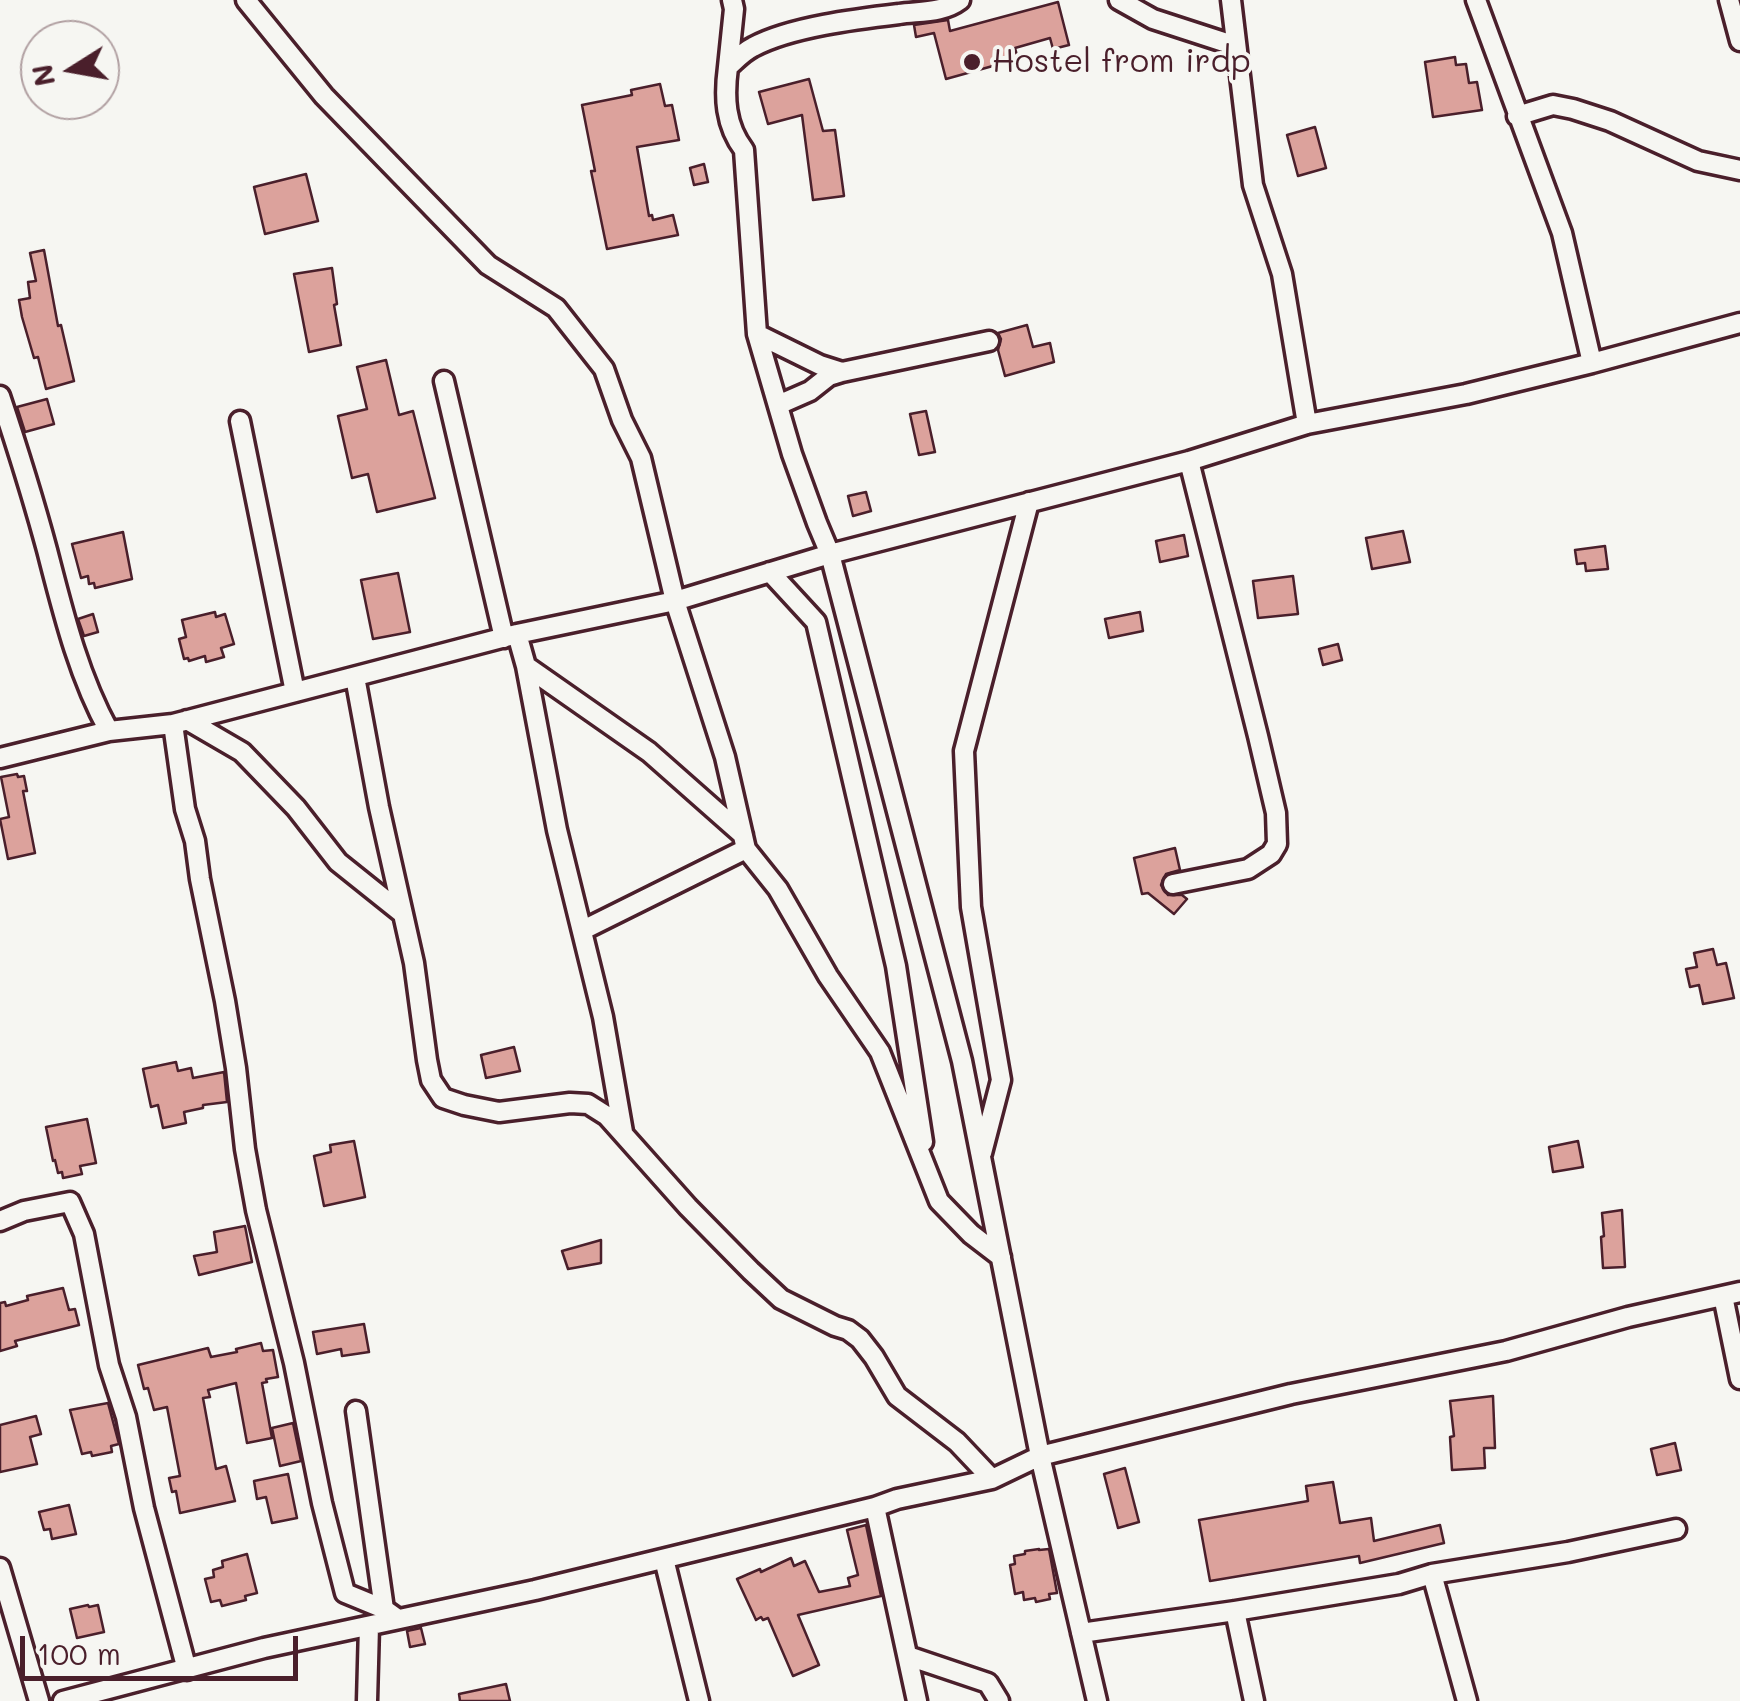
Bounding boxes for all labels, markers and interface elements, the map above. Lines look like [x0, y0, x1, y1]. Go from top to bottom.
north arrow [20, 20, 120, 120]
place label: Hostel from irdp [992, 43, 1251, 81]
marker: Hostel from irdp [961, 51, 983, 73]
text: N [23, 61, 62, 89]
scale bar [25, 1616, 302, 1678]
text: 100 m [37, 1633, 121, 1673]

